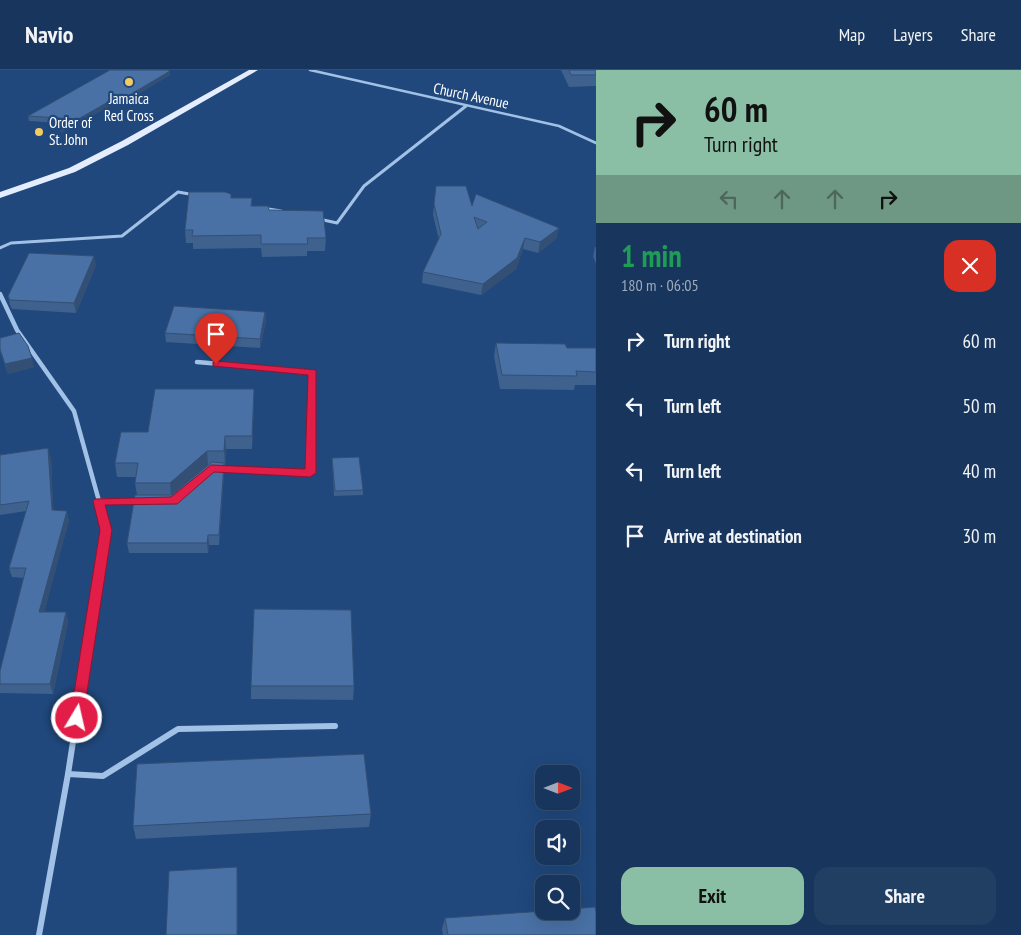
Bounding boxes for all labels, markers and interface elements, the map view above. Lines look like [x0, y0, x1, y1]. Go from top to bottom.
text: Navio [25, 19, 74, 50]
text: Map [839, 23, 865, 46]
text: Layers [893, 23, 933, 46]
text: Share [961, 23, 996, 46]
marker: Jamaica Red Cross [123, 76, 135, 88]
street label: Church Avenue [432, 78, 511, 113]
text: 60 m [704, 86, 768, 132]
place label: Jamaica Red Cross [104, 89, 154, 125]
icon: right [621, 90, 686, 155]
place label: Order of St. John [49, 113, 93, 149]
marker: Order of St. John [33, 126, 45, 138]
text: Turn right [704, 130, 778, 158]
icon: left [715, 185, 743, 213]
icon: ahead [768, 185, 796, 213]
icon: ahead [821, 185, 849, 213]
icon: right [874, 185, 902, 213]
text: 1 min [621, 236, 682, 275]
button: close [944, 240, 996, 292]
text: 180 m · 06:05 [621, 275, 699, 295]
pin [195, 313, 237, 364]
icon: arrive [202, 320, 230, 348]
icon: right [621, 327, 649, 355]
text: Turn right [664, 329, 730, 353]
text: 60 m [963, 329, 996, 353]
icon: left [621, 392, 649, 420]
text: Turn left [664, 394, 721, 418]
text: 50 m [963, 394, 996, 418]
icon: left [621, 457, 649, 485]
text: Turn left [664, 459, 721, 483]
text: 40 m [963, 459, 996, 483]
icon: arrive [621, 522, 649, 550]
text: Arrive at destination [664, 524, 802, 548]
text: 30 m [963, 524, 996, 548]
position arrow [50, 691, 102, 743]
north arrow [535, 765, 580, 810]
map controls [535, 765, 580, 920]
button: sound [535, 820, 580, 865]
button: Exit [621, 867, 804, 925]
button: Share [814, 867, 996, 925]
button: search [535, 875, 580, 920]

